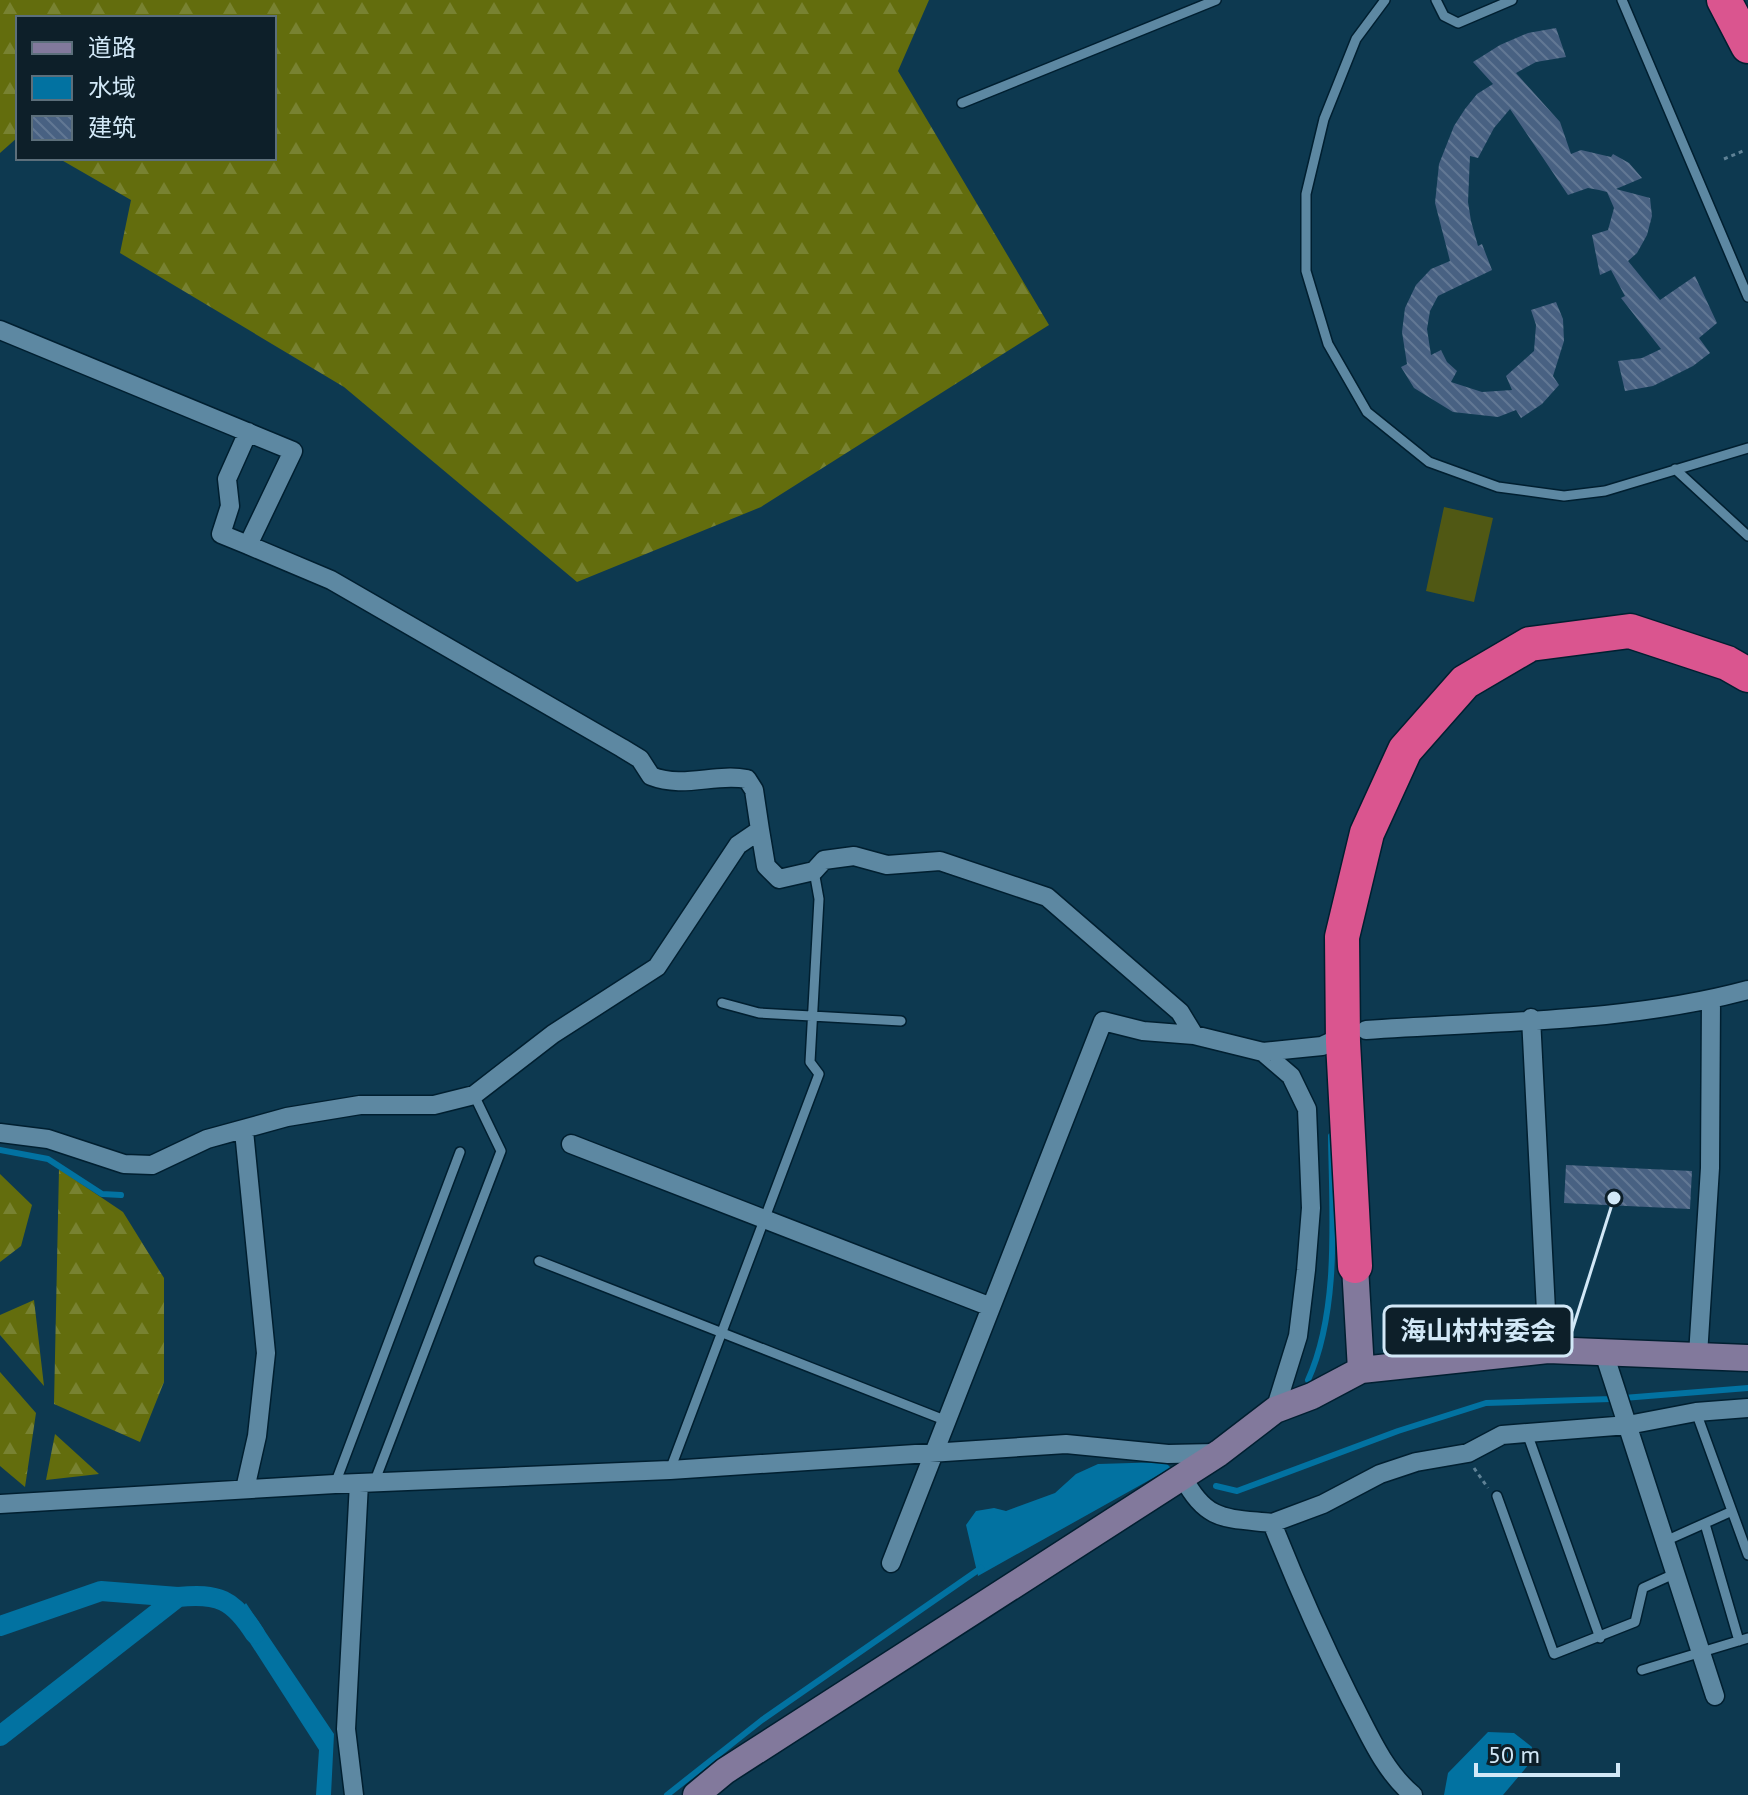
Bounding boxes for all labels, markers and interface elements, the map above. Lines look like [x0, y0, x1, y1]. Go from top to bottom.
legend [16, 16, 276, 160]
text: 道路 [88, 32, 136, 63]
text: 水域 [88, 72, 136, 103]
text: 建筑 [88, 112, 136, 143]
callout: 海山村村委会 [1384, 1306, 1572, 1356]
text: 海山村村委会 [1400, 1314, 1556, 1347]
scale bar [1476, 1727, 1618, 1777]
text: 50 m [1488, 1739, 1540, 1770]

